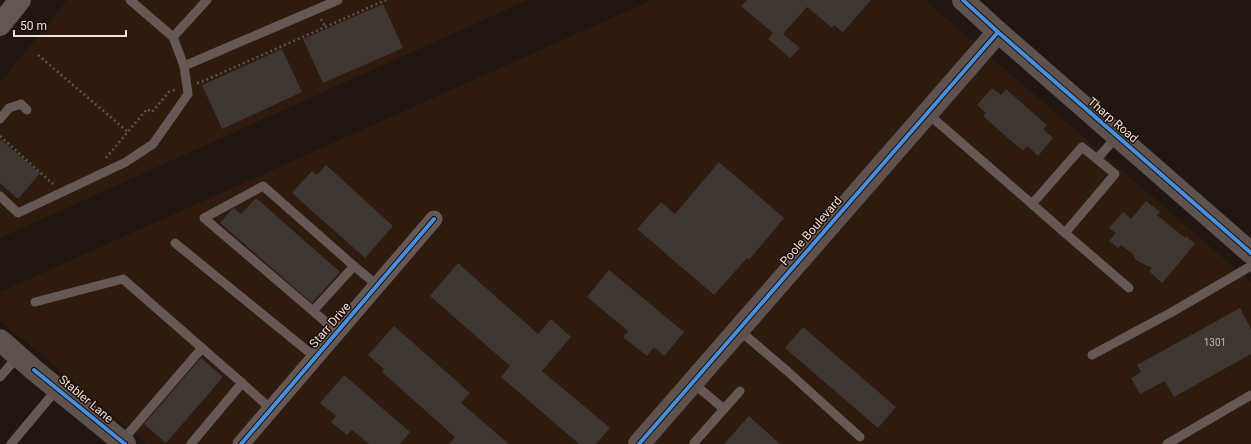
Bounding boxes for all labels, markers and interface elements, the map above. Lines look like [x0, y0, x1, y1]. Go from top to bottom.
scale bar [14, 12, 126, 38]
text: 50 m [20, 19, 47, 33]
street label: Tharp Road [1085, 95, 1141, 145]
street label: Poole Boulevard [777, 194, 845, 268]
street label: Starr Drive [306, 299, 354, 351]
house number: 1301 [1204, 337, 1226, 348]
street label: Stabler Lane [56, 372, 116, 426]

